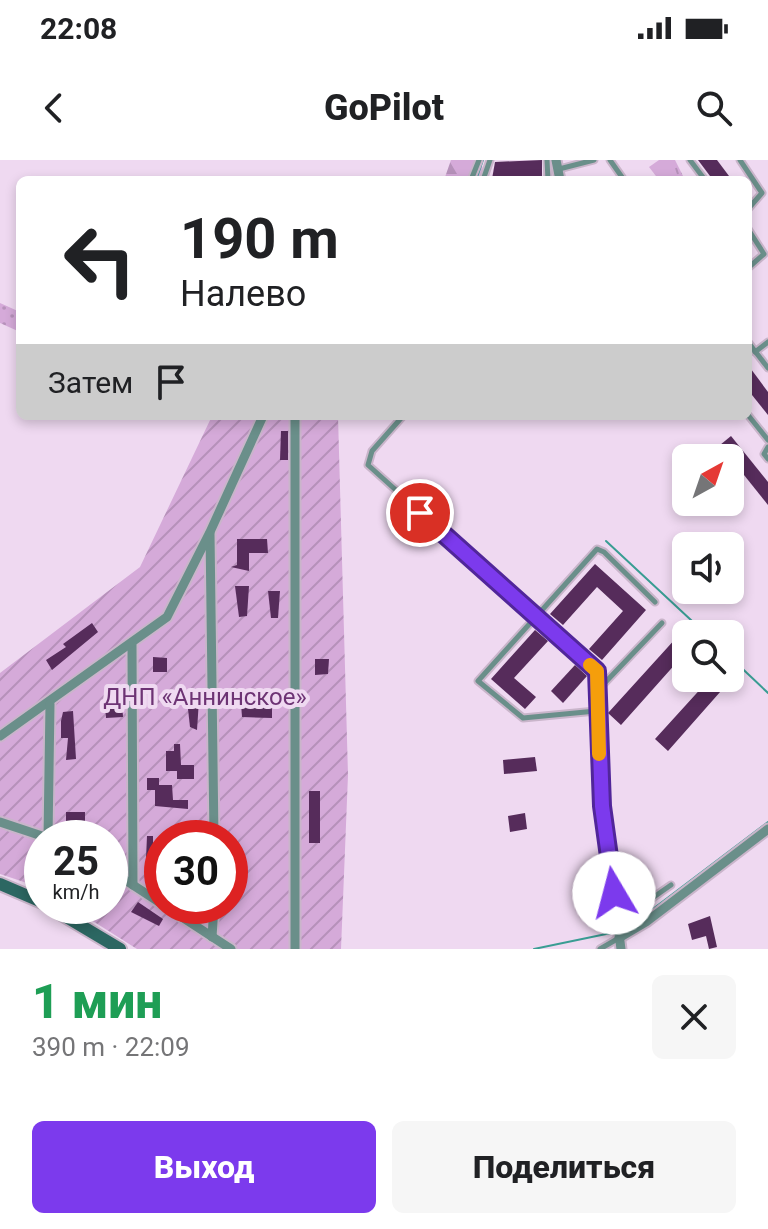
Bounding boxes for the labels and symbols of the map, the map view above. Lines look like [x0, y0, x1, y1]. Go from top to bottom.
north arrow [672, 444, 744, 516]
pin [386, 479, 454, 547]
park label: ДНП «Аннинское» [103, 683, 307, 711]
speed limit sign: 30 [144, 820, 248, 924]
position arrow [572, 851, 656, 935]

